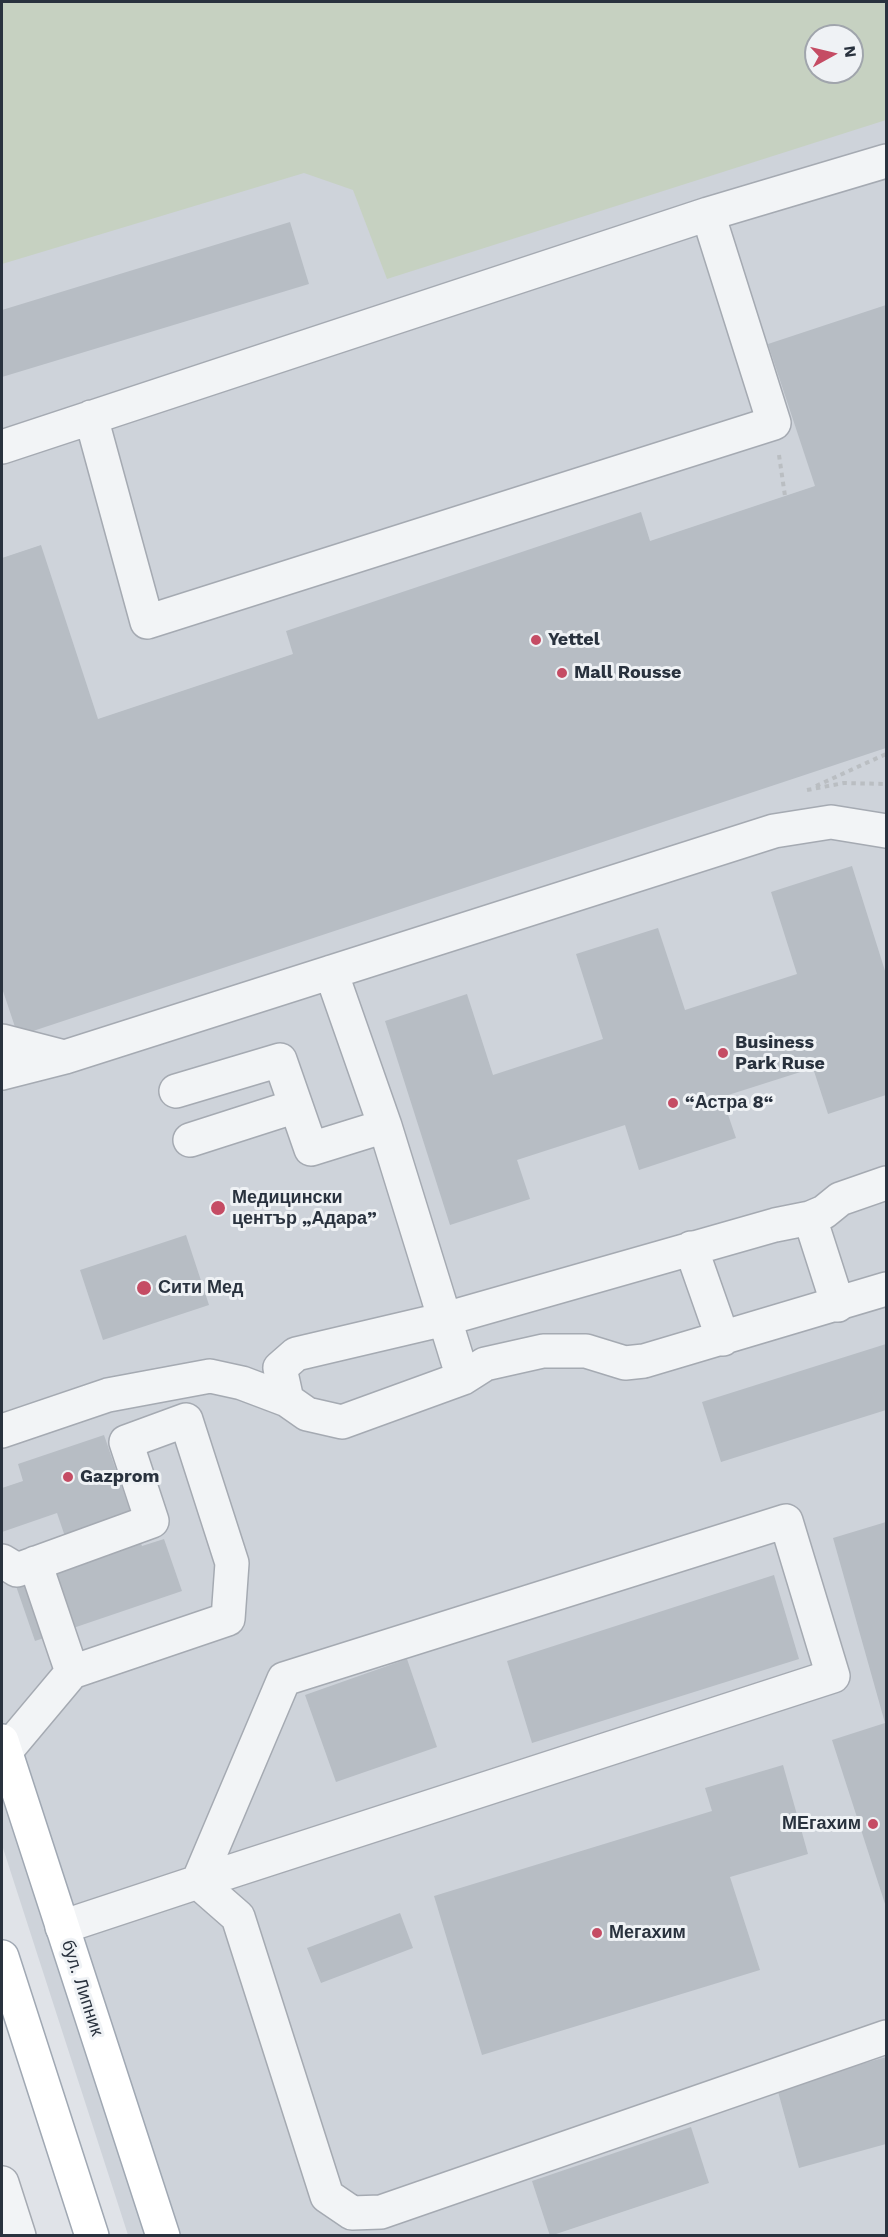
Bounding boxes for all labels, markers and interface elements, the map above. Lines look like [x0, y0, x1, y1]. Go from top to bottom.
north arrow [804, 24, 864, 84]
text: N [840, 45, 861, 59]
place label: Yettel [548, 629, 600, 651]
marker: Yettel [529, 633, 543, 647]
place label: Mall Rousse [574, 662, 681, 684]
marker: Mall Rousse [555, 666, 569, 680]
place label: Business Park Ruse [735, 1032, 825, 1074]
marker: Business Park Ruse [716, 1046, 730, 1060]
place label: “Астра 8“ [685, 1092, 773, 1114]
marker: “Астра 8“ [666, 1096, 680, 1110]
place label: Медицински център „Адара” [232, 1187, 377, 1230]
marker: Медицински център „Адара” [209, 1199, 227, 1217]
place label: Сити Мед [158, 1277, 244, 1299]
marker: Сити Мед [135, 1279, 153, 1297]
place label: Gazprom [80, 1466, 159, 1488]
marker: Gazprom [61, 1470, 75, 1484]
place label: МЕгахим [782, 1813, 861, 1835]
marker: МЕгахим [866, 1817, 880, 1831]
place label: Мегахим [609, 1922, 686, 1944]
marker: Мегахим [590, 1926, 604, 1940]
street label: бул. Липник [56, 1937, 108, 2039]

